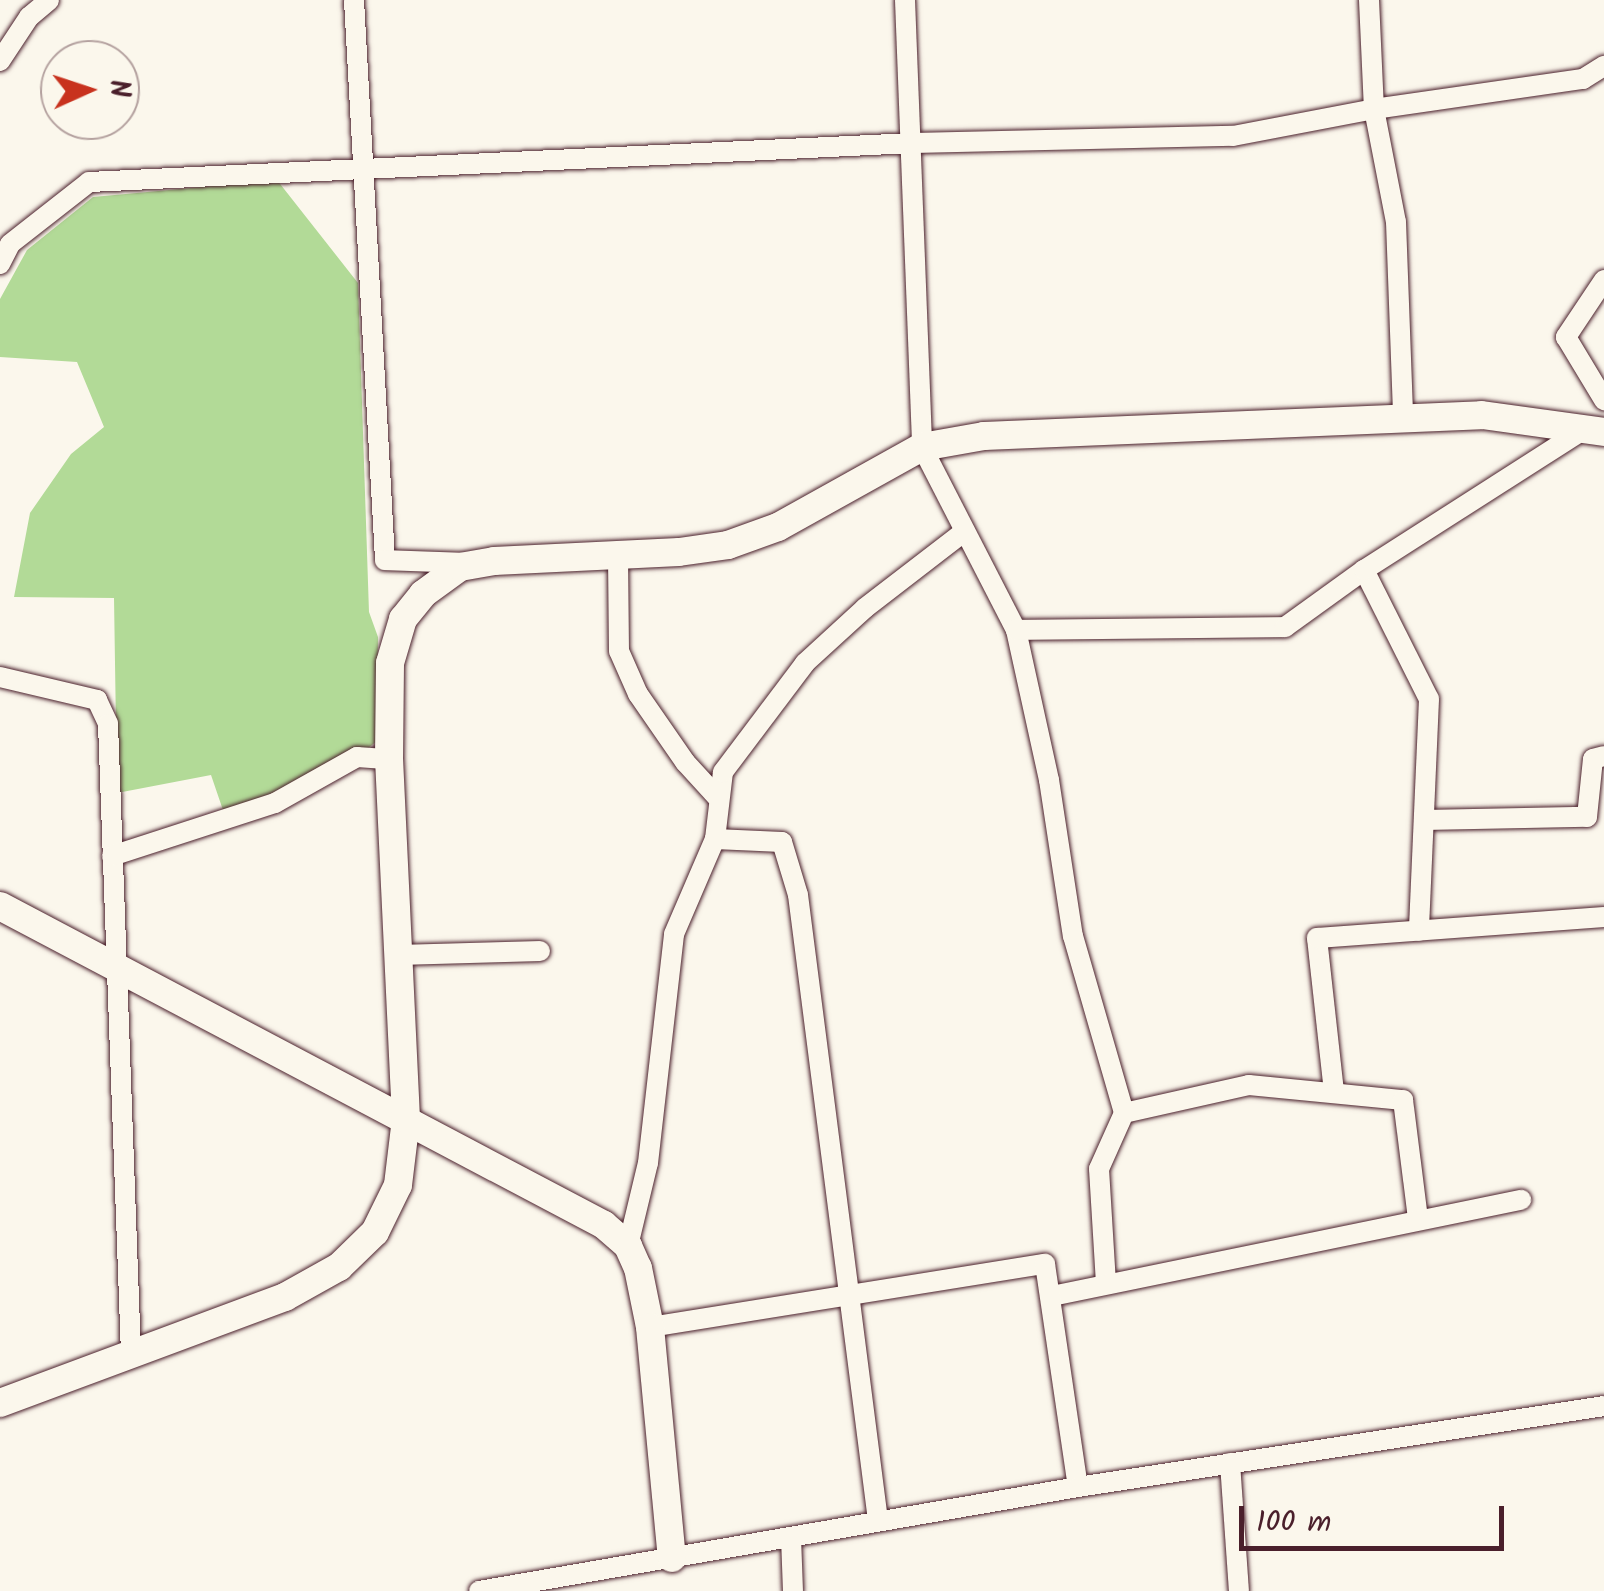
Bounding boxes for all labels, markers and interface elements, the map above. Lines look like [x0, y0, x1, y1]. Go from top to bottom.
north arrow [40, 40, 140, 140]
text: N [96, 78, 141, 99]
scale bar [1244, 1486, 1509, 1548]
text: 100 m [1256, 1499, 1331, 1547]

